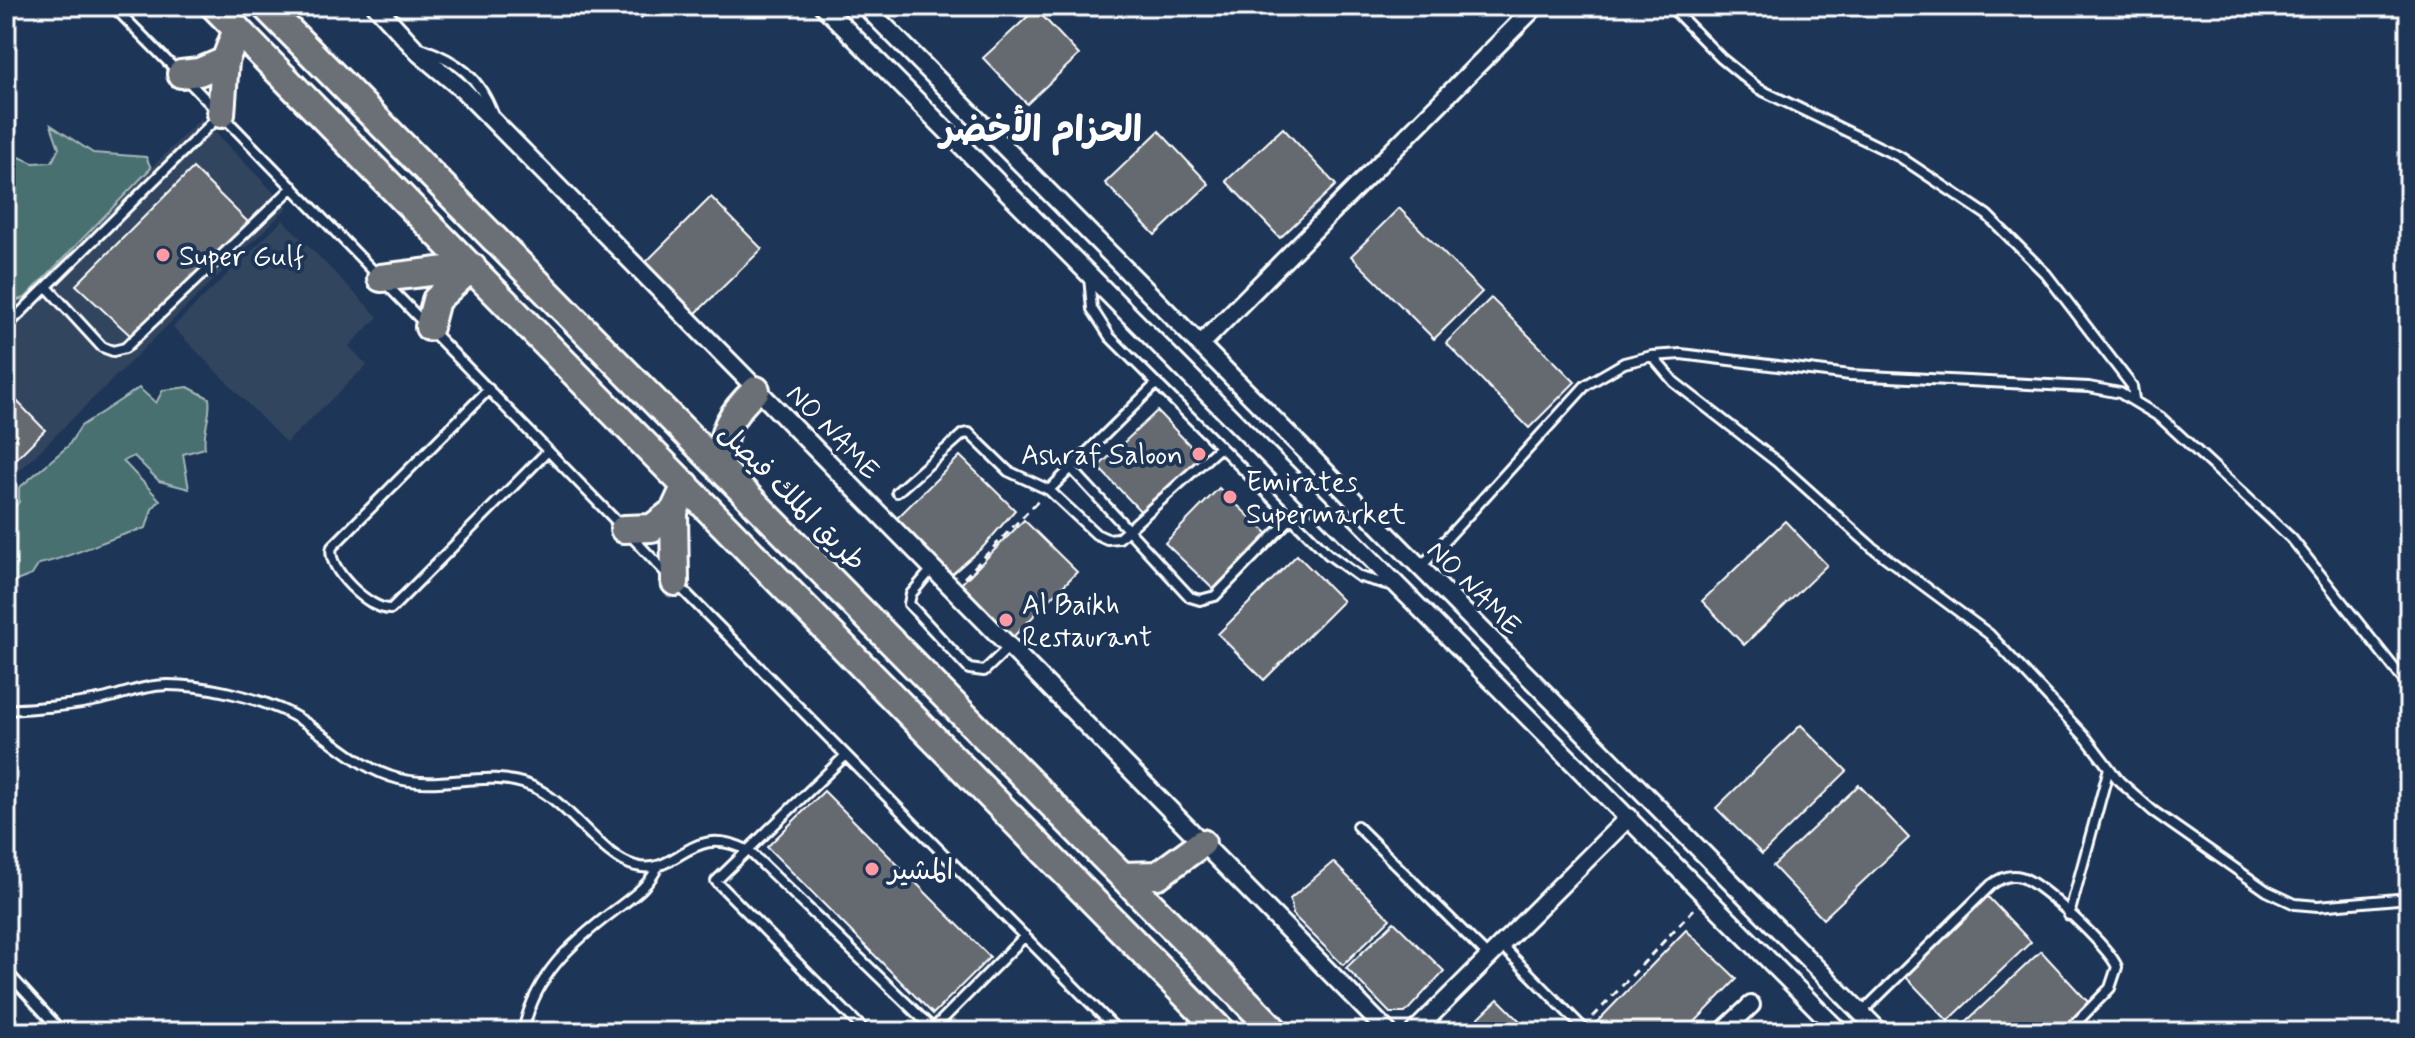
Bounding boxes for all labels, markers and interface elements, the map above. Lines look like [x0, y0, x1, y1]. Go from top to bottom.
district label: الحزام الأخضر [937, 104, 1142, 156]
place label: Super Gulf [179, 239, 304, 276]
marker: Super Gulf [154, 246, 172, 264]
street label: NO NAME [777, 377, 887, 489]
street label: طريق الملك فيصل [709, 416, 873, 580]
place label: Ashraf Saloon [1021, 438, 1183, 475]
marker: Ashraf Saloon [1190, 445, 1208, 463]
place label: Emirates Supermarket [1246, 465, 1406, 534]
marker: Emirates Supermarket [1221, 488, 1239, 506]
street label: NO NAME [1418, 533, 1529, 644]
place label: Al Baikh Restaurant [1022, 588, 1152, 657]
marker: Al Baikh Restaurant [997, 611, 1015, 629]
place label: المشير [886, 853, 953, 890]
marker: المشير [863, 860, 881, 878]

